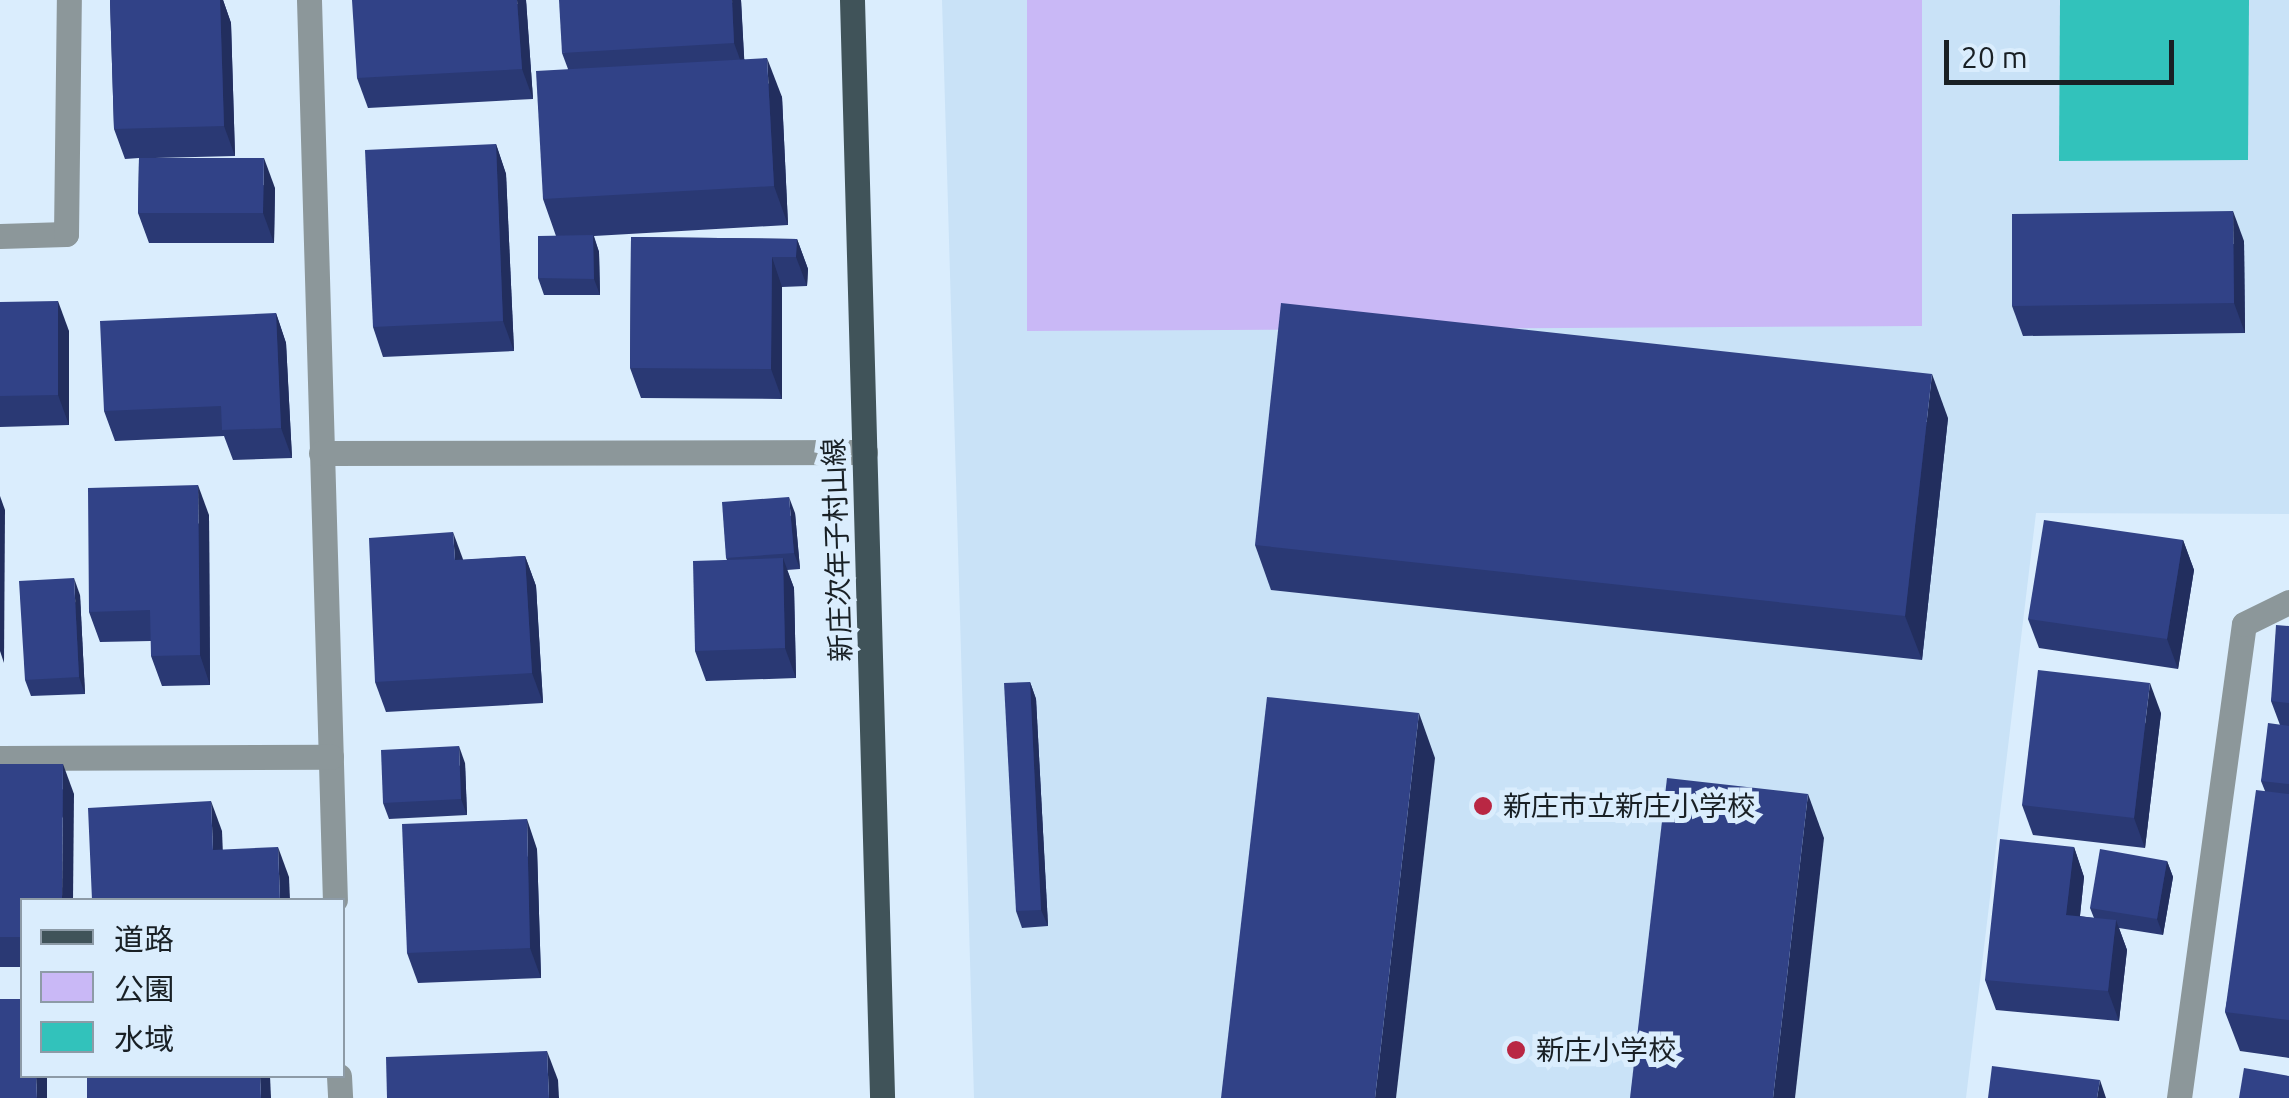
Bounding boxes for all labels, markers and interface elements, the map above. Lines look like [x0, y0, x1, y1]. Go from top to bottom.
scale bar [1949, 20, 2179, 82]
text: 20 m [1961, 40, 2028, 74]
street label: 新庄次年子村山線 [816, 437, 858, 663]
place label: 新庄市立新庄小学校 [1503, 789, 1755, 823]
marker: 新庄市立新庄小学校 [1472, 795, 1494, 817]
legend [20, 898, 345, 1078]
text: 道路 [114, 922, 174, 956]
text: 公園 [114, 972, 174, 1006]
text: 水域 [114, 1022, 174, 1056]
place label: 新庄小学校 [1536, 1033, 1676, 1067]
marker: 新庄小学校 [1505, 1039, 1527, 1061]

